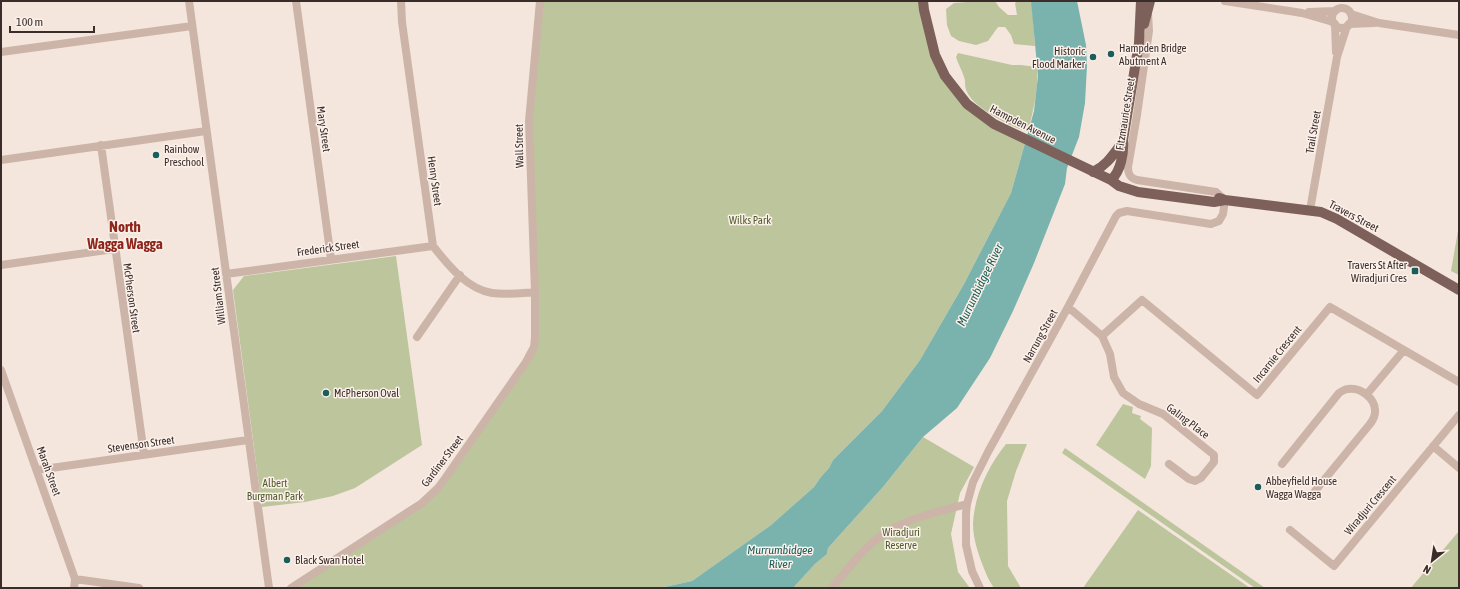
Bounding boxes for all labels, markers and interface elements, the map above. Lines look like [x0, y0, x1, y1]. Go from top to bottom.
scale bar [10, 8, 94, 34]
text: 100 m [16, 15, 43, 29]
place label: Hampden Bridge Abutment A [1119, 42, 1186, 67]
place label: Historic Flood Marker [1032, 45, 1086, 70]
marker: Hampden Bridge Abutment A [1106, 49, 1116, 59]
marker: Historic Flood Marker [1088, 52, 1098, 62]
street label: Fitzmaurice Street [1113, 77, 1137, 151]
street label: Hampden Avenue [988, 102, 1058, 146]
street label: Mary Street [315, 105, 333, 153]
street label: Trail Street [1303, 110, 1323, 154]
street label: Wall Street [513, 124, 525, 168]
place label: Rainbow Preschool [164, 143, 204, 168]
marker: Rainbow Preschool [151, 150, 161, 160]
street label: Henry Street [426, 155, 444, 207]
street label: Travers Street [1327, 198, 1381, 234]
park label: Wilks Park [729, 214, 771, 226]
district label: North Wagga Wagga [86, 218, 163, 252]
street label: Frederick Street [296, 238, 360, 258]
water label: Murrumbidgee River [954, 241, 1006, 328]
place label: Travers St After Wiradjuri Cres [1348, 259, 1408, 284]
street label: McPherson Street [121, 262, 143, 334]
marker: Travers St After Wiradjuri Cres [1410, 266, 1420, 276]
street label: William Street [209, 267, 227, 325]
street label: Narrung Street [1020, 307, 1060, 365]
street label: Incarnie Crescent [1250, 323, 1304, 385]
place label: McPherson Oval [334, 387, 399, 399]
marker: McPherson Oval [321, 388, 331, 398]
street label: Galing Place [1164, 401, 1212, 441]
street label: Stevenson Street [107, 433, 175, 455]
street label: Gardiner Street [419, 433, 465, 489]
street label: Marah Street [35, 445, 63, 497]
street label: Wiradjuri Crescent [1342, 473, 1398, 537]
place label: Abbeyfield House Wagga Wagga [1266, 475, 1337, 500]
park label: Albert Burgman Park [247, 477, 303, 502]
marker: Abbeyfield House Wagga Wagga [1253, 482, 1263, 492]
park label: Wiradjuri Reserve [882, 526, 920, 551]
north arrow [1412, 541, 1452, 581]
water label: Murrumbidgee River [747, 543, 813, 571]
place label: Black Swan Hotel [295, 554, 364, 566]
marker: Black Swan Hotel [282, 555, 292, 565]
text: N [1421, 563, 1433, 576]

